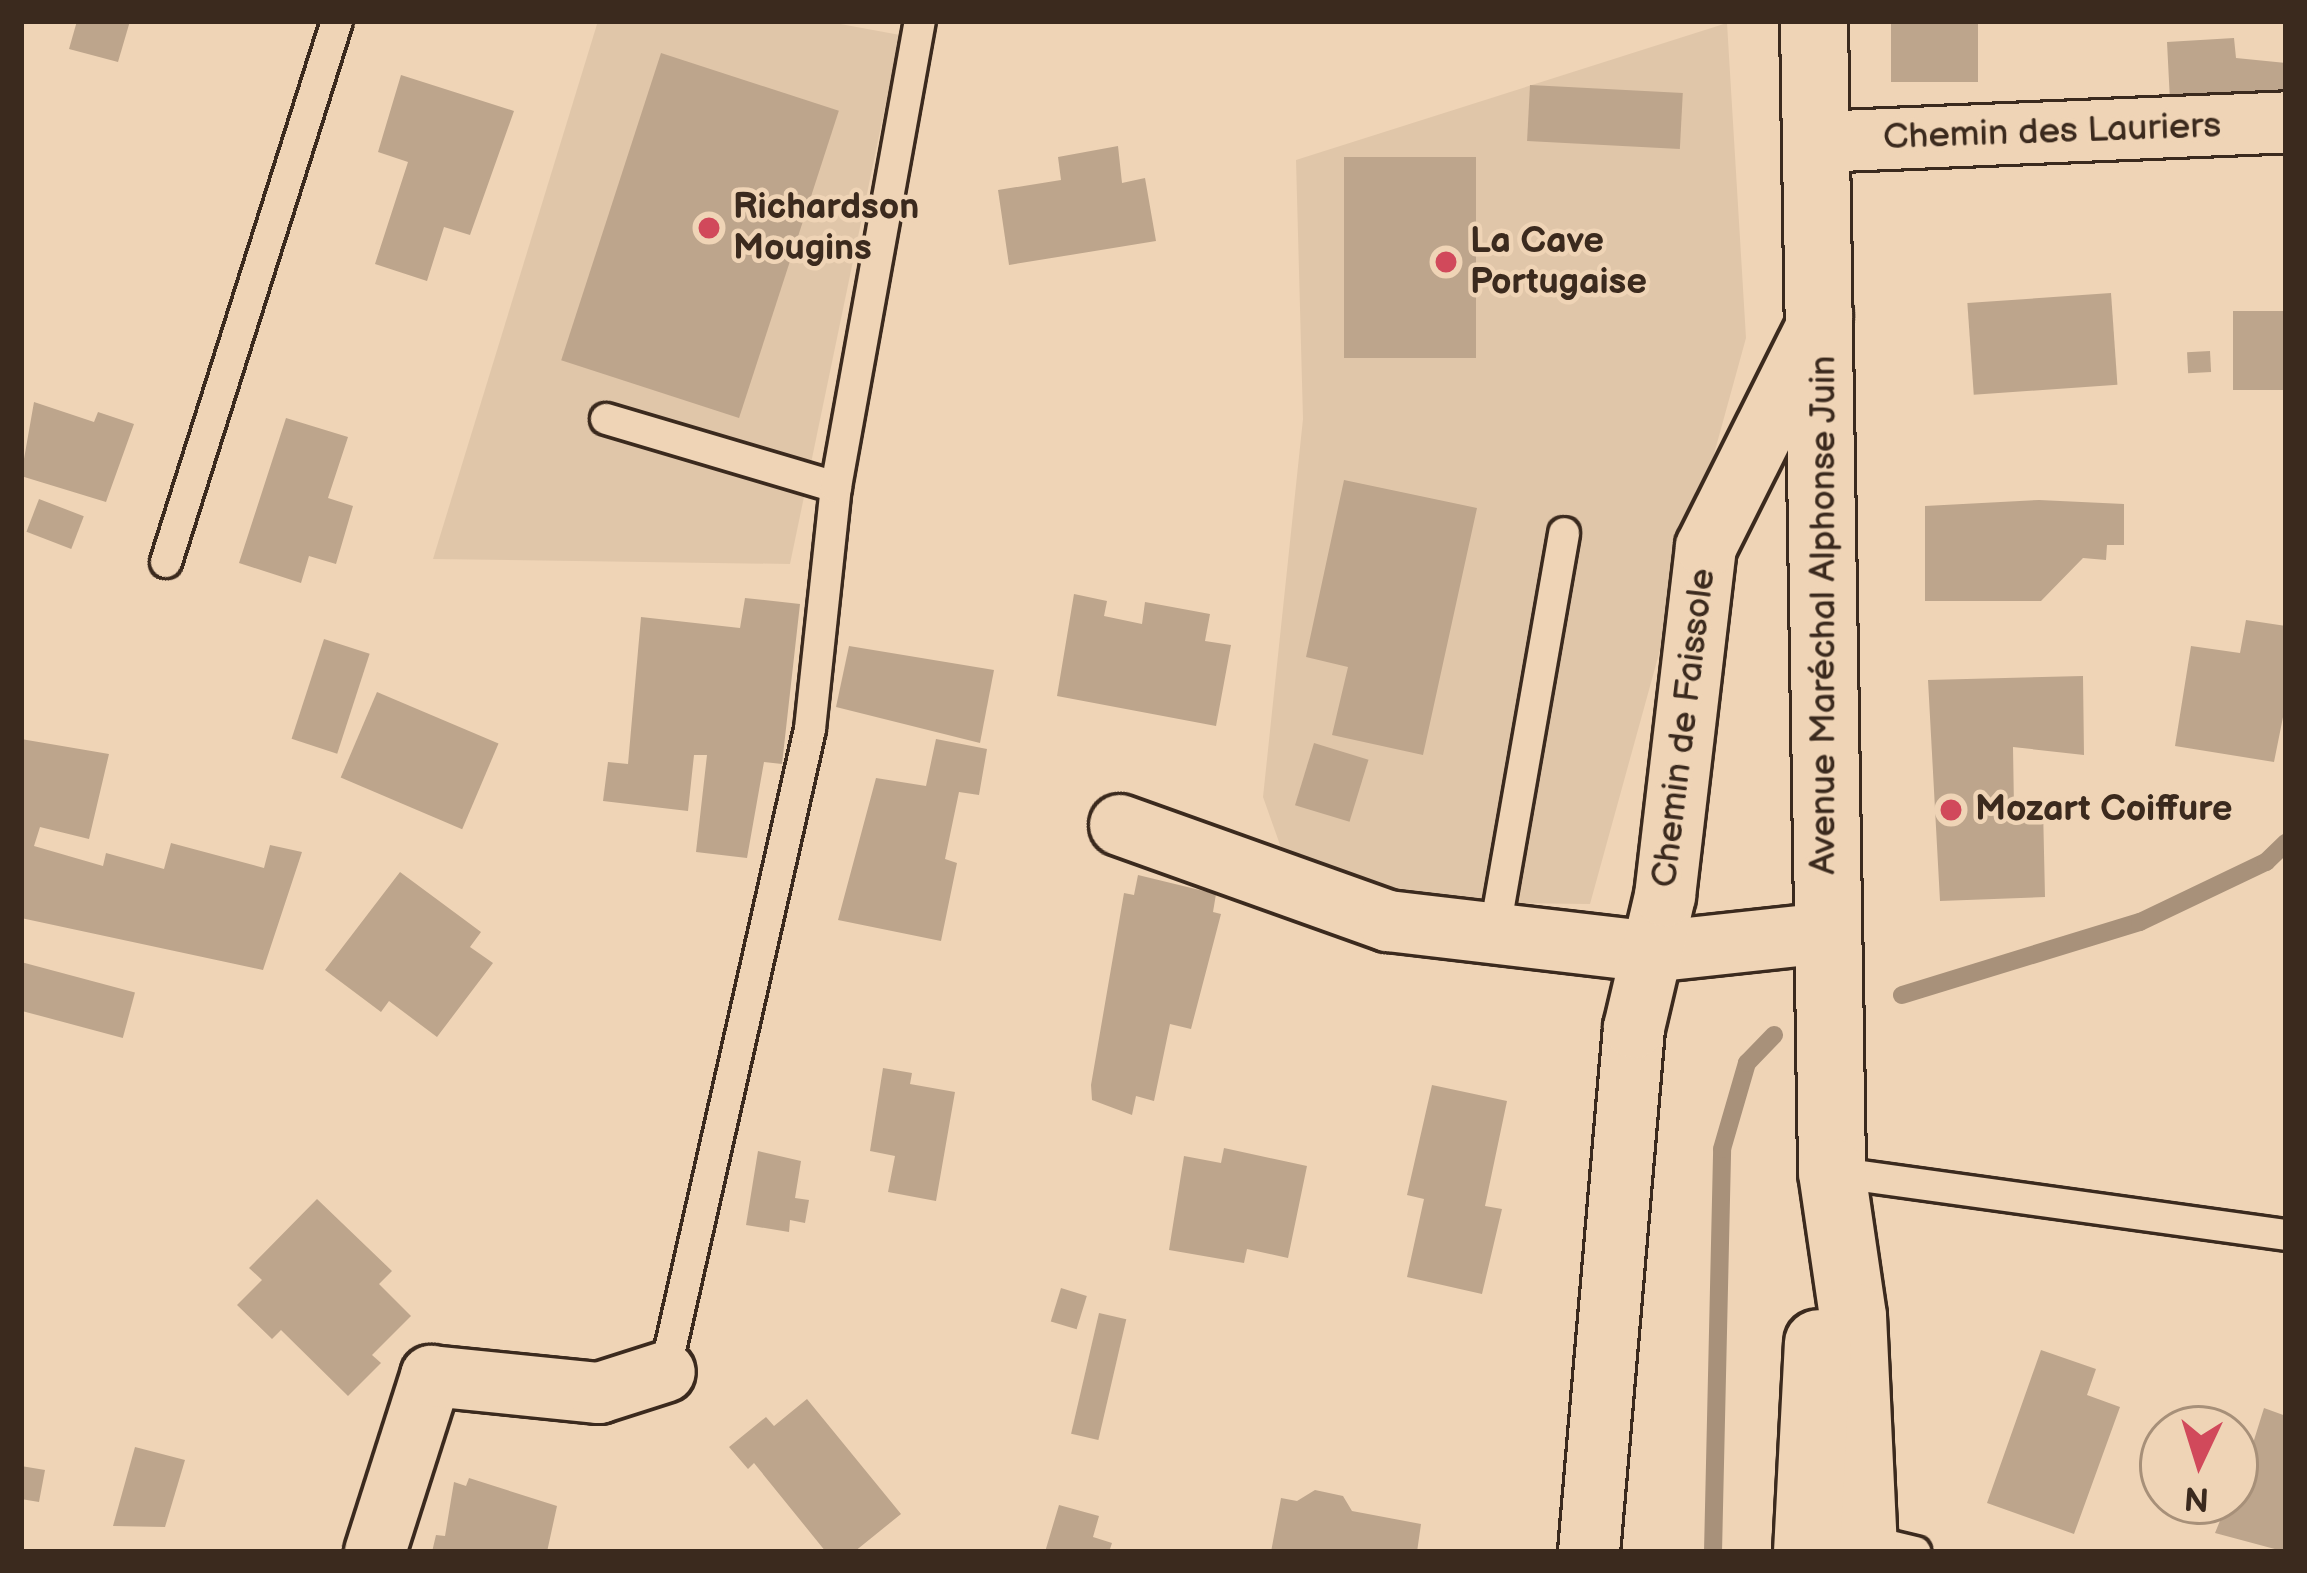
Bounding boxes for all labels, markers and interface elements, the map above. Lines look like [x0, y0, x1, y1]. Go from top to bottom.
street label: Chemin des Lauriers [1882, 105, 2222, 159]
place label: Richardson Mougins [733, 185, 919, 270]
marker: Richardson Mougins [696, 215, 722, 241]
place label: La Cave Portugaise [1470, 219, 1647, 304]
marker: La Cave Portugaise [1433, 249, 1459, 275]
street label: Avenue Maréchal Alphonse Juin [1802, 354, 1846, 876]
street label: Chemin de Faissole [1643, 566, 1725, 890]
place label: Mozart Coiffure [1975, 788, 2233, 832]
marker: Mozart Coiffure [1938, 797, 1964, 823]
north arrow [2139, 1405, 2259, 1525]
text: N [2183, 1477, 2210, 1519]

